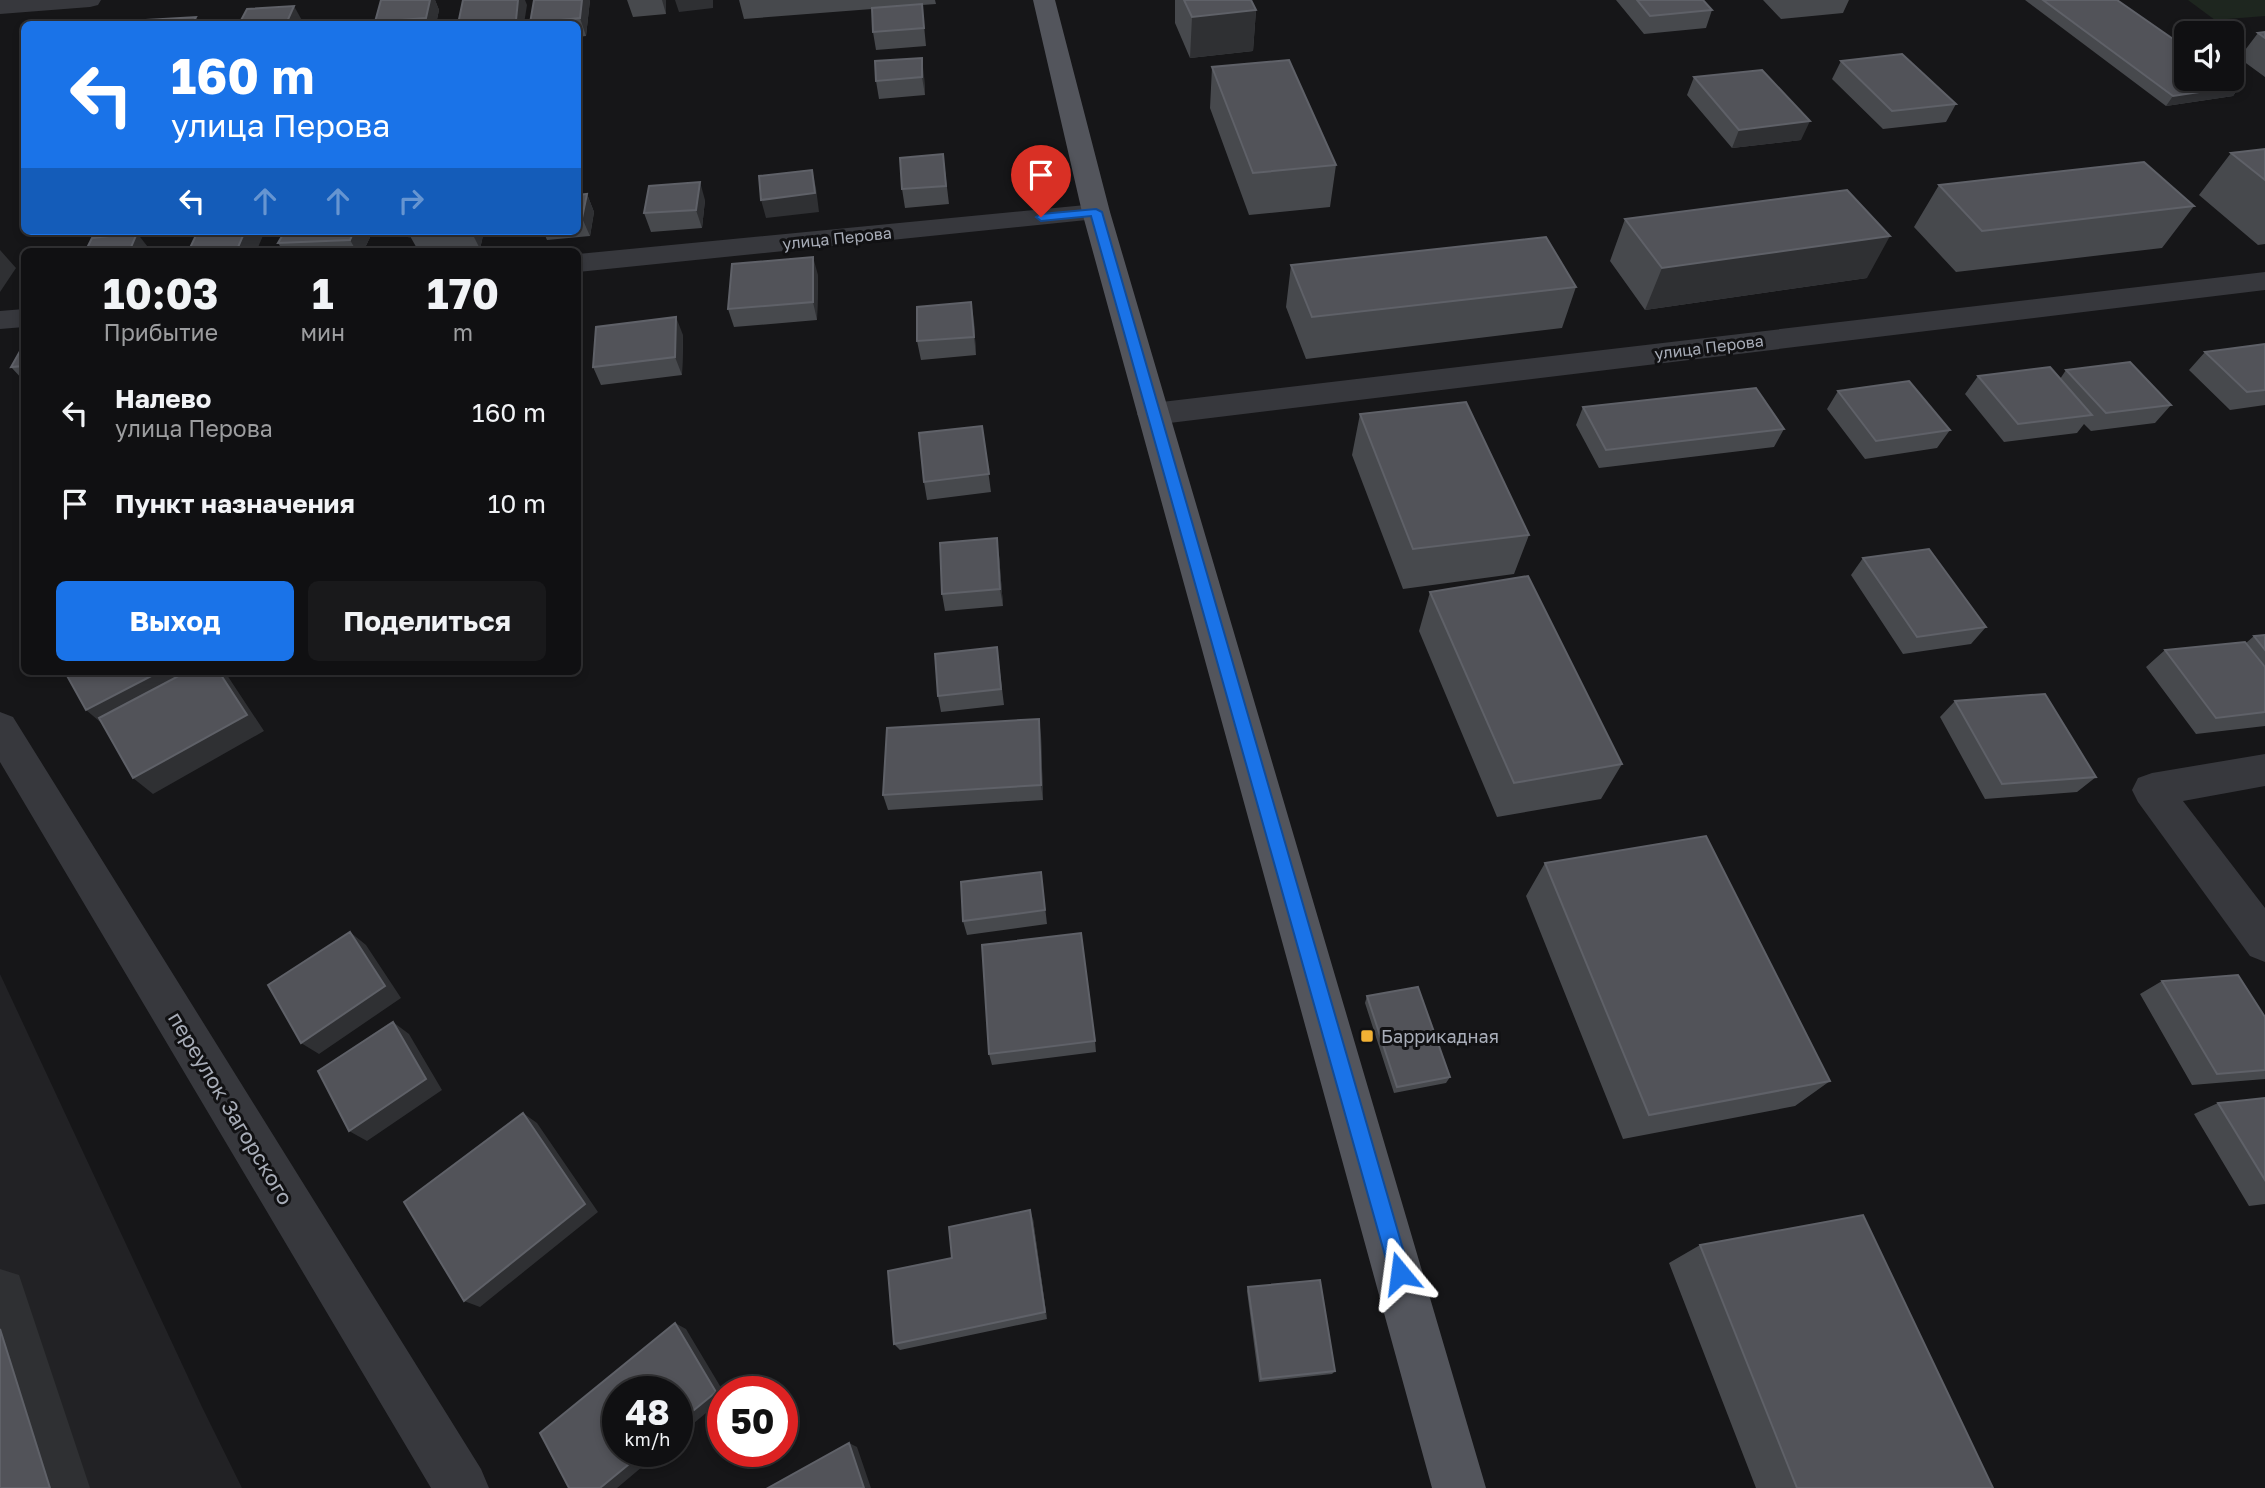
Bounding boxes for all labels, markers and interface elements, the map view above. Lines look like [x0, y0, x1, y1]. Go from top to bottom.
map controls [2174, 21, 2244, 91]
button: sound [2174, 21, 2244, 91]
text: 160 m [171, 46, 314, 105]
icon: left [56, 49, 147, 140]
text: улица Перова [171, 106, 390, 144]
pin [1011, 145, 1071, 217]
icon: arrive [1022, 156, 1060, 194]
icon: left [173, 182, 211, 220]
icon: ahead [246, 182, 284, 220]
icon: ahead [319, 182, 357, 220]
icon: right [392, 182, 430, 220]
street label: улица Перова [781, 222, 893, 254]
text: 10:03 [103, 268, 218, 318]
text: 1 [312, 268, 334, 318]
text: 170 [427, 268, 499, 318]
text: Прибытие [103, 318, 218, 346]
text: мин [300, 318, 345, 346]
text: m [453, 318, 473, 346]
street label: улица Перова [1653, 330, 1765, 364]
text: Налево [115, 383, 211, 414]
icon: left [56, 394, 94, 432]
text: 160 m [472, 397, 546, 428]
text: улица Перова [115, 414, 273, 442]
icon: arrive [56, 485, 94, 523]
text: Пункт назначения [115, 488, 355, 519]
text: 10 m [488, 488, 546, 519]
button: Выход [56, 581, 294, 661]
button: Поделиться [308, 581, 546, 661]
street label: переулок Загорского [163, 1007, 299, 1209]
place label: Баррикадная [1381, 1025, 1499, 1047]
marker: Баррикадная [1359, 1028, 1375, 1044]
position arrow [1363, 1236, 1437, 1310]
speed limit sign: 50 [707, 1376, 798, 1467]
text: 48 [625, 1391, 670, 1433]
text: km/h [625, 1428, 670, 1450]

